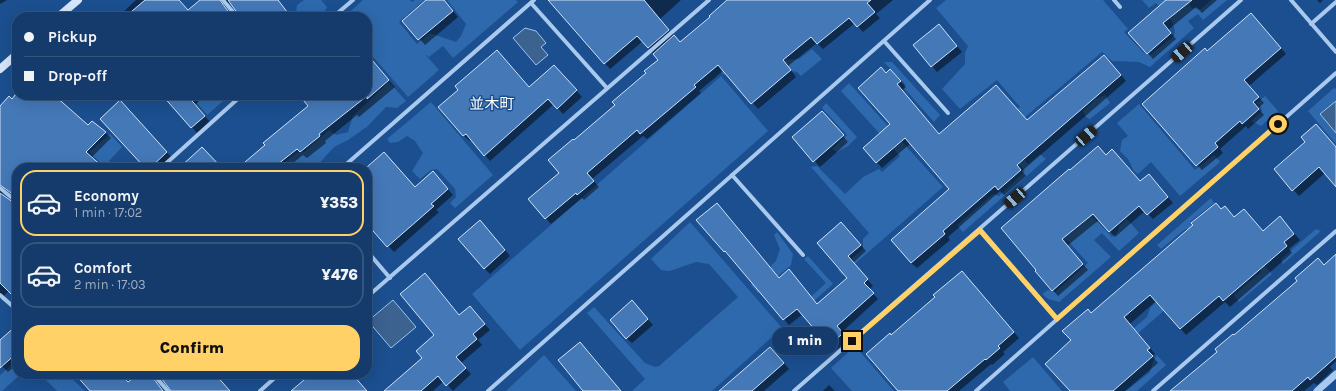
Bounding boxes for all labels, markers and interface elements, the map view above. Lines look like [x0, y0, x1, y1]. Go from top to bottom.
text: Pickup [48, 28, 97, 46]
car [1169, 40, 1195, 64]
text: Drop-off [48, 67, 107, 85]
district label: 並木町 [469, 95, 515, 113]
route start [1269, 115, 1287, 133]
car [1073, 124, 1099, 148]
icon: car [26, 185, 62, 221]
car [1002, 186, 1028, 210]
text: Economy [74, 187, 139, 205]
text: ¥353 [320, 194, 358, 212]
text: 1 min · 17:02 [74, 205, 142, 220]
icon: car [26, 257, 62, 293]
text: Comfort [74, 259, 132, 277]
text: ¥476 [322, 266, 358, 284]
text: 2 min · 17:03 [74, 277, 146, 292]
button: Confirm [24, 325, 360, 371]
callout: 1 min [772, 327, 838, 355]
route end [843, 332, 861, 350]
text: 1 min [788, 333, 822, 348]

